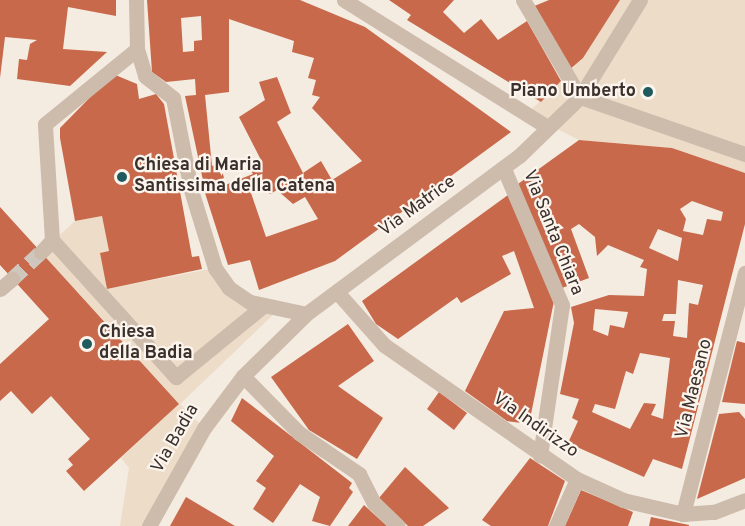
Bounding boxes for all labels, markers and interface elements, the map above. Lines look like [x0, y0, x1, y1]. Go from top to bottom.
place label: Piano Umberto [510, 81, 636, 103]
marker: Piano Umberto [641, 85, 655, 99]
place label: Chiesa di Maria Santissima della Catena [134, 156, 335, 198]
street label: Via Santa Chiara [517, 167, 587, 299]
marker: Chiesa di Maria Santissima della Catena [115, 170, 129, 184]
street label: Via Matrice [375, 172, 461, 242]
place label: Chiesa della Badia [99, 323, 193, 366]
marker: Chiesa della Badia [80, 337, 94, 351]
street label: Via Maesano [672, 337, 718, 441]
street label: Via Indirizzo [488, 389, 582, 463]
street label: Via Badia [148, 401, 204, 477]

